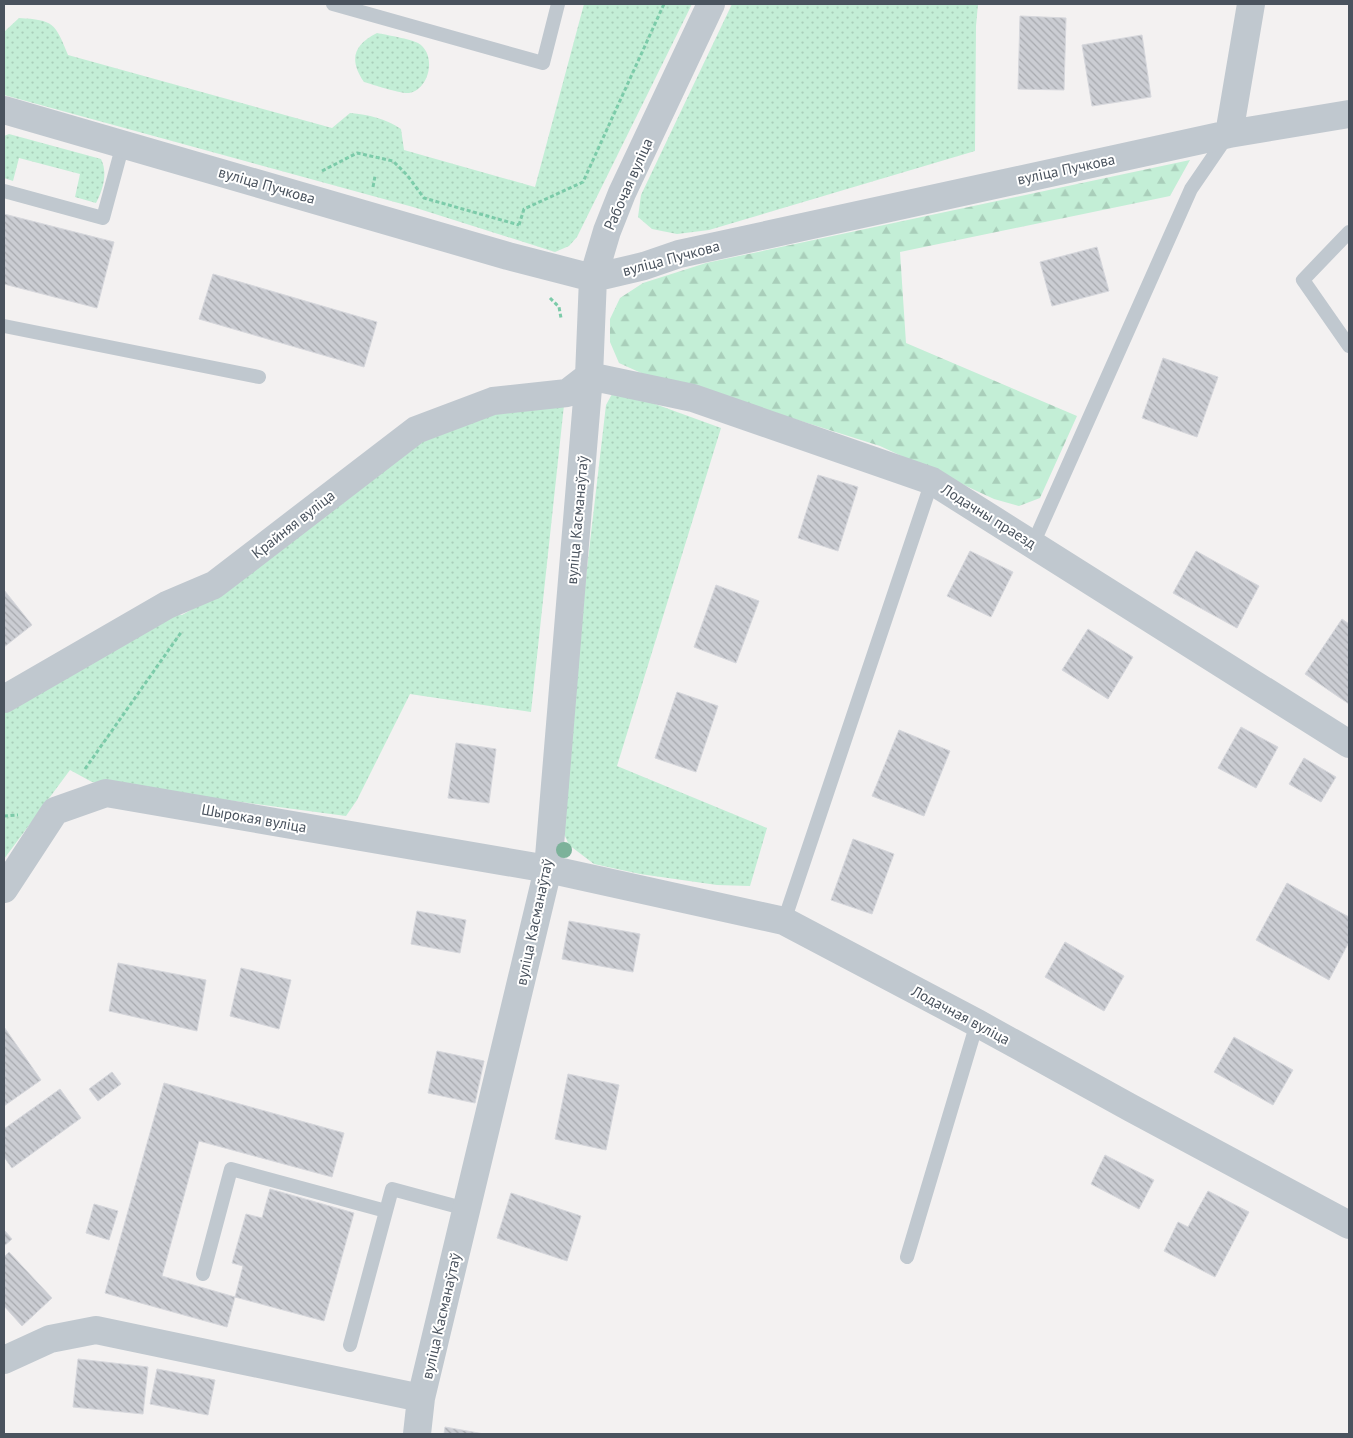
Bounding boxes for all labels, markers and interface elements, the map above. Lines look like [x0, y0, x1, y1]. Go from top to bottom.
street label: Рабочая вуліца [599, 135, 657, 233]
street label: вуліца Пучкова [1015, 149, 1117, 189]
street label: вуліца Пучкова [216, 162, 318, 208]
street label: вуліца Пучкова [620, 236, 722, 280]
street label: вуліца Касманаўтаў [562, 455, 592, 585]
street label: Лодачны праезд [937, 479, 1040, 553]
street label: Крайняя вуліца [247, 485, 339, 563]
street label: Шырокая вуліца [200, 799, 308, 837]
street label: вуліца Касманаўтаў [511, 857, 557, 987]
street label: Лодачная вуліца [908, 981, 1013, 1049]
street label: вуліца Касманаўтаў [417, 1251, 465, 1381]

